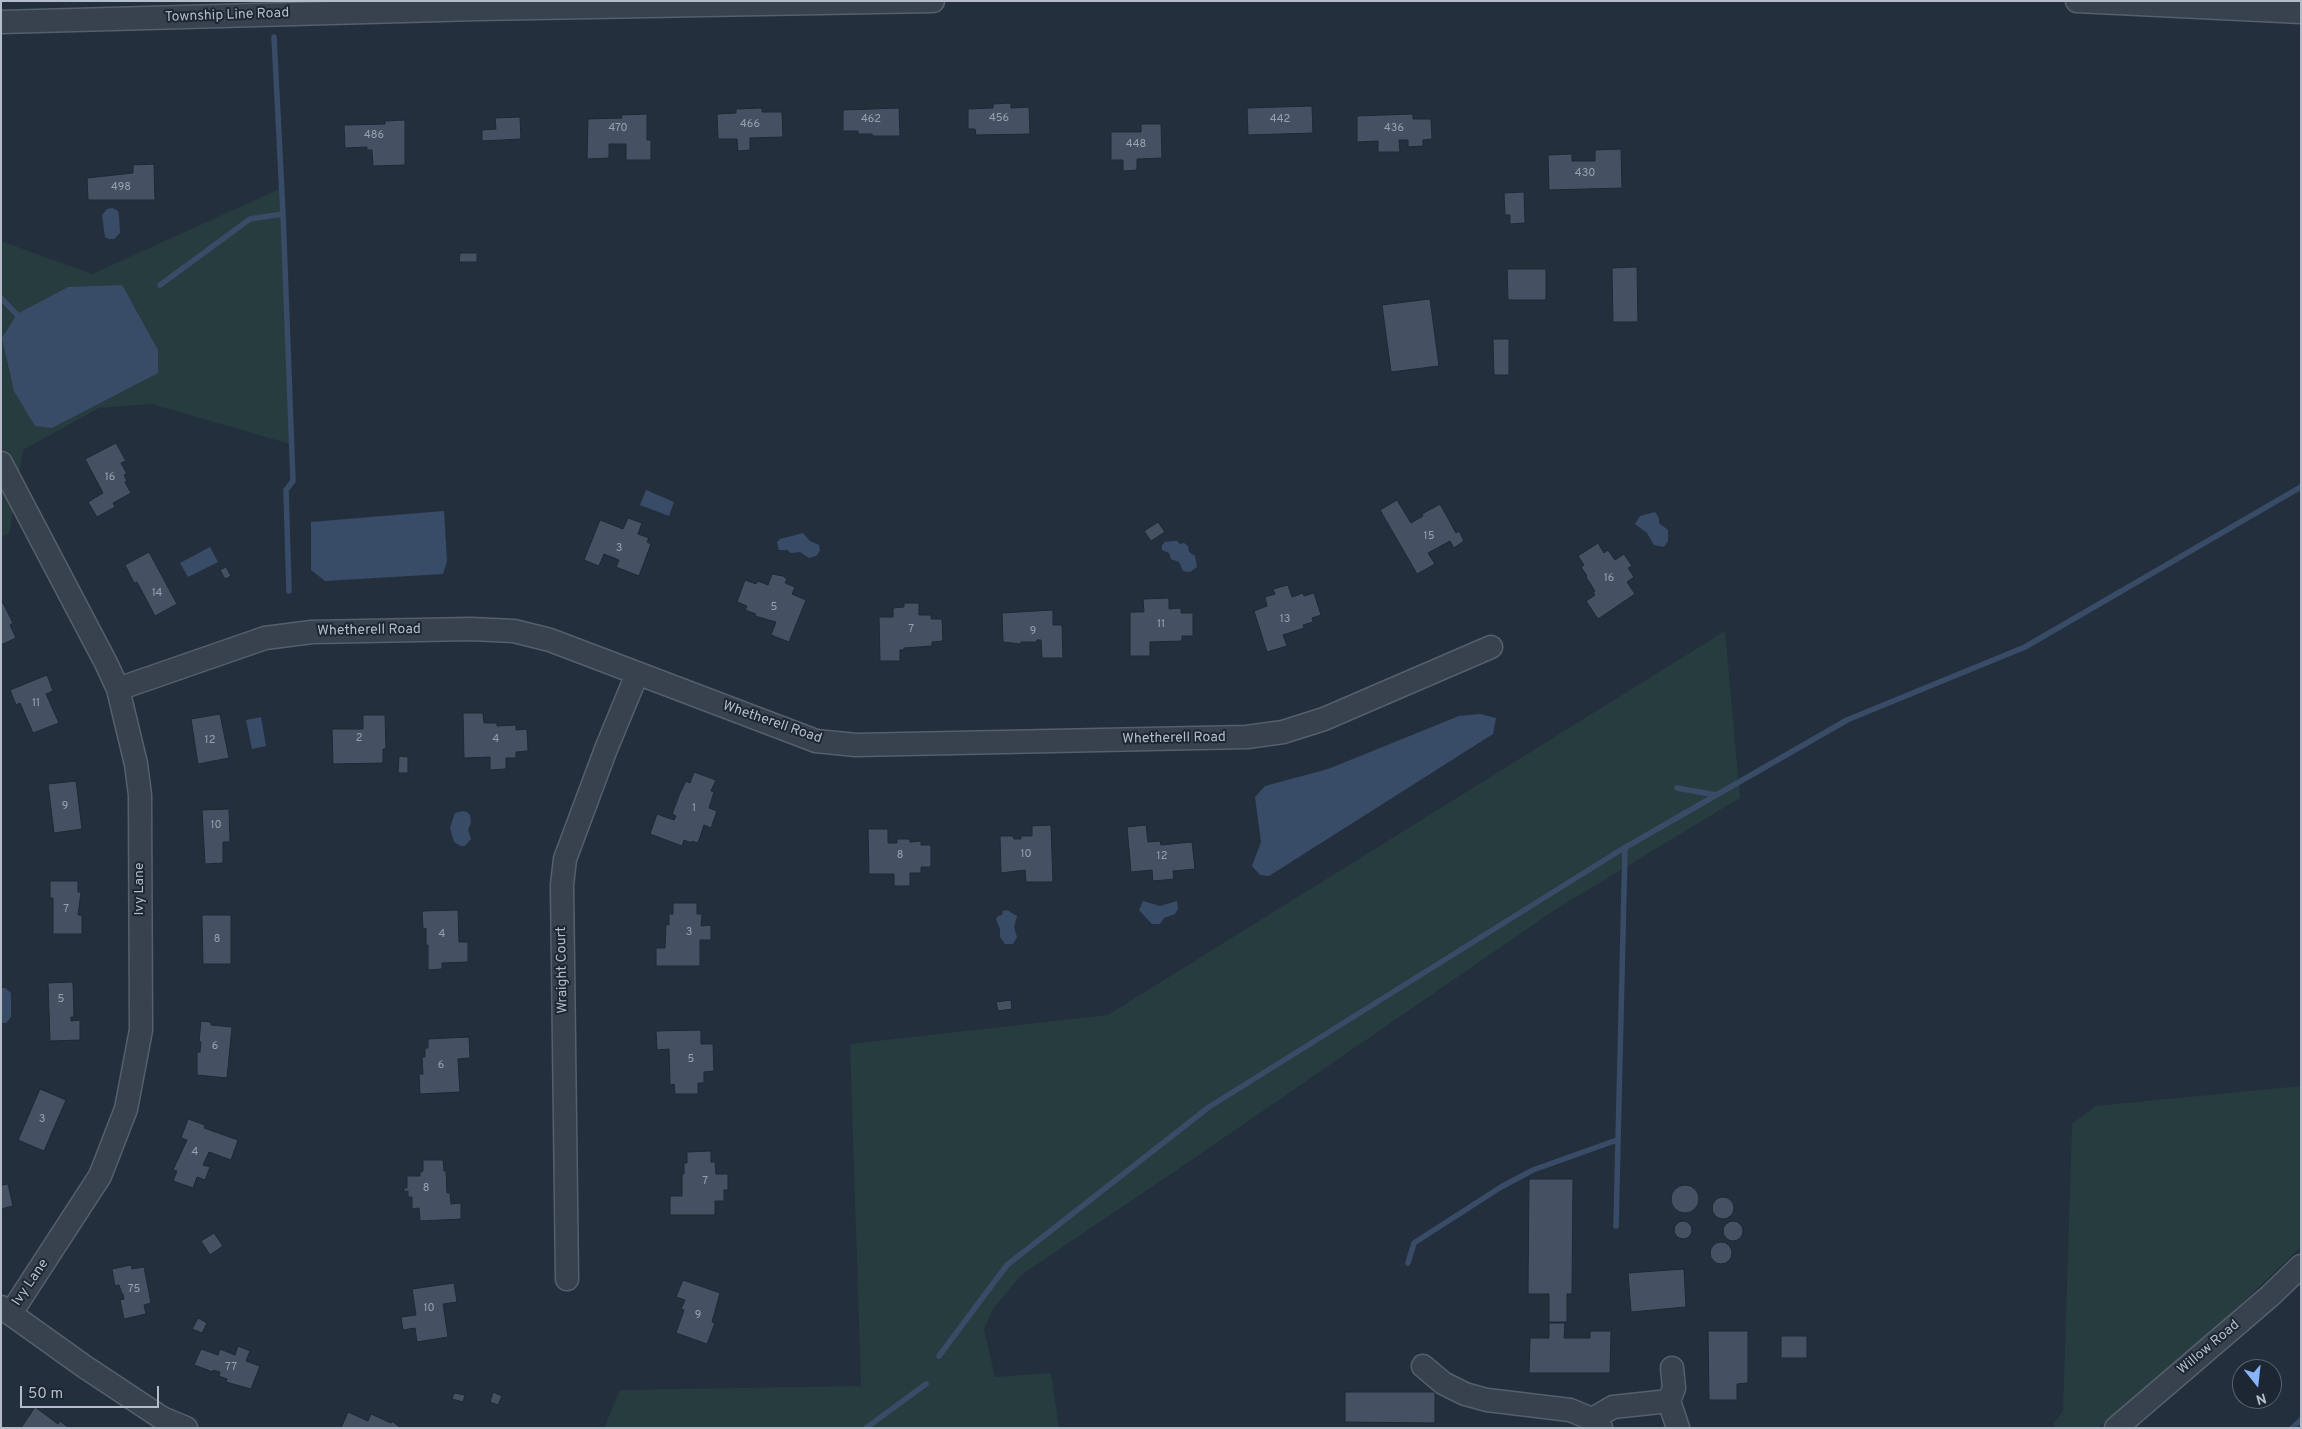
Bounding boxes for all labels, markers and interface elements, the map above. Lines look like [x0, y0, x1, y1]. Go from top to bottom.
street label: Township Line Road [165, 5, 289, 27]
house number: 456 [989, 112, 1009, 126]
house number: 462 [861, 113, 881, 127]
house number: 442 [1270, 113, 1290, 127]
house number: 466 [740, 118, 760, 132]
house number: 470 [608, 122, 628, 136]
house number: 436 [1384, 122, 1404, 136]
house number: 486 [364, 129, 384, 143]
house number: 448 [1126, 138, 1146, 152]
house number: 430 [1575, 167, 1595, 181]
house number: 498 [111, 181, 131, 195]
house number: 16 [105, 471, 115, 485]
house number: 15 [1424, 530, 1434, 544]
house number: 3 [616, 542, 622, 556]
house number: 16 [1604, 572, 1614, 586]
house number: 14 [152, 587, 162, 601]
house number: 5 [771, 601, 777, 615]
house number: 13 [1280, 613, 1290, 627]
house number: 11 [1157, 618, 1165, 632]
street label: Whetherell Road [317, 622, 421, 640]
house number: 7 [908, 623, 914, 637]
house number: 9 [1030, 625, 1036, 639]
house number: 11 [32, 697, 40, 711]
street label: Whetherell Road [720, 698, 824, 748]
street label: Whetherell Road [1122, 730, 1226, 748]
house number: 2 [356, 732, 362, 746]
house number: 4 [493, 733, 499, 747]
house number: 12 [205, 734, 215, 748]
house number: 9 [62, 800, 68, 814]
house number: 1 [692, 802, 696, 816]
house number: 10 [210, 819, 222, 833]
house number: 10 [1020, 848, 1032, 862]
house number: 8 [897, 849, 903, 863]
house number: 12 [1157, 850, 1167, 864]
street label: Ivy Lane [132, 862, 148, 916]
house number: 7 [63, 903, 69, 917]
street label: Wraight Court [554, 926, 572, 1014]
house number: 3 [686, 926, 692, 940]
house number: 4 [439, 928, 445, 942]
house number: 8 [214, 933, 220, 947]
house number: 5 [58, 993, 64, 1007]
house number: 6 [212, 1040, 218, 1054]
house number: 5 [688, 1053, 694, 1067]
house number: 6 [438, 1059, 444, 1073]
house number: 3 [39, 1113, 45, 1127]
house number: 4 [192, 1146, 198, 1160]
house number: 7 [702, 1175, 708, 1189]
house number: 8 [423, 1182, 429, 1196]
street label: Ivy Lane [9, 1256, 53, 1310]
house number: 75 [128, 1283, 140, 1297]
house number: 10 [423, 1302, 435, 1316]
house number: 9 [695, 1309, 701, 1323]
street label: Willow Road [2174, 1317, 2244, 1379]
north arrow [2232, 1359, 2282, 1409]
house number: 77 [225, 1361, 237, 1375]
scale bar [22, 1376, 161, 1408]
text: 50 m [28, 1385, 63, 1404]
text: N [2254, 1388, 2268, 1407]

